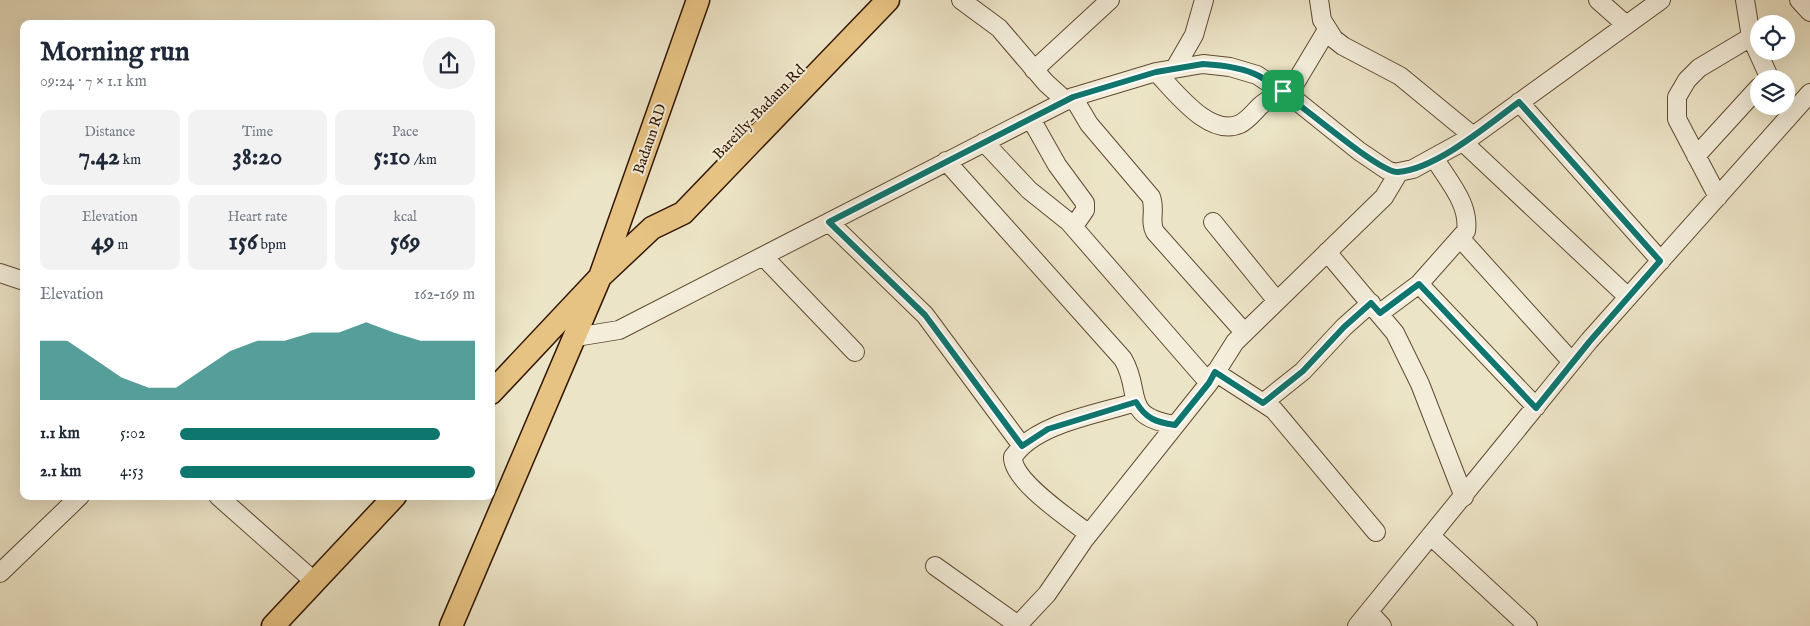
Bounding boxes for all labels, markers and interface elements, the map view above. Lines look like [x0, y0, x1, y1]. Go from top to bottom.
map controls [1750, 15, 1795, 115]
button: locate [1750, 15, 1795, 60]
text: Morning run [40, 35, 190, 70]
button: share [423, 37, 475, 89]
street label: Bareilly-Badaun Rd [709, 60, 810, 163]
pin [1262, 70, 1304, 112]
button: layers [1750, 70, 1795, 115]
text: 09:24 · 7 × 1.1 km [40, 72, 147, 92]
icon: arrive [1269, 77, 1297, 105]
street label: Badaun RD [629, 101, 671, 177]
text: Distance [85, 123, 135, 141]
text: Time [242, 123, 273, 141]
text: Pace [392, 123, 418, 141]
text: 7.42 [79, 141, 120, 173]
text: 38:20 [233, 141, 282, 173]
text: 5:10 [374, 141, 411, 173]
text: km [120, 151, 141, 169]
text: /km [411, 151, 437, 169]
text: Elevation [82, 208, 138, 226]
text: Heart rate [228, 208, 287, 226]
text: kcal [393, 208, 417, 226]
text: 49 [91, 226, 114, 258]
text: 156 [229, 226, 257, 258]
text: 569 [390, 226, 420, 258]
text: m [114, 236, 128, 254]
text: bpm [257, 236, 286, 254]
text: Elevation [40, 285, 103, 305]
text: 162–169 m [414, 285, 475, 305]
text: 1.1 km [40, 424, 80, 444]
text: 5:02 [120, 424, 145, 444]
text: 2.1 km [40, 462, 81, 482]
text: 4:53 [120, 462, 144, 482]

